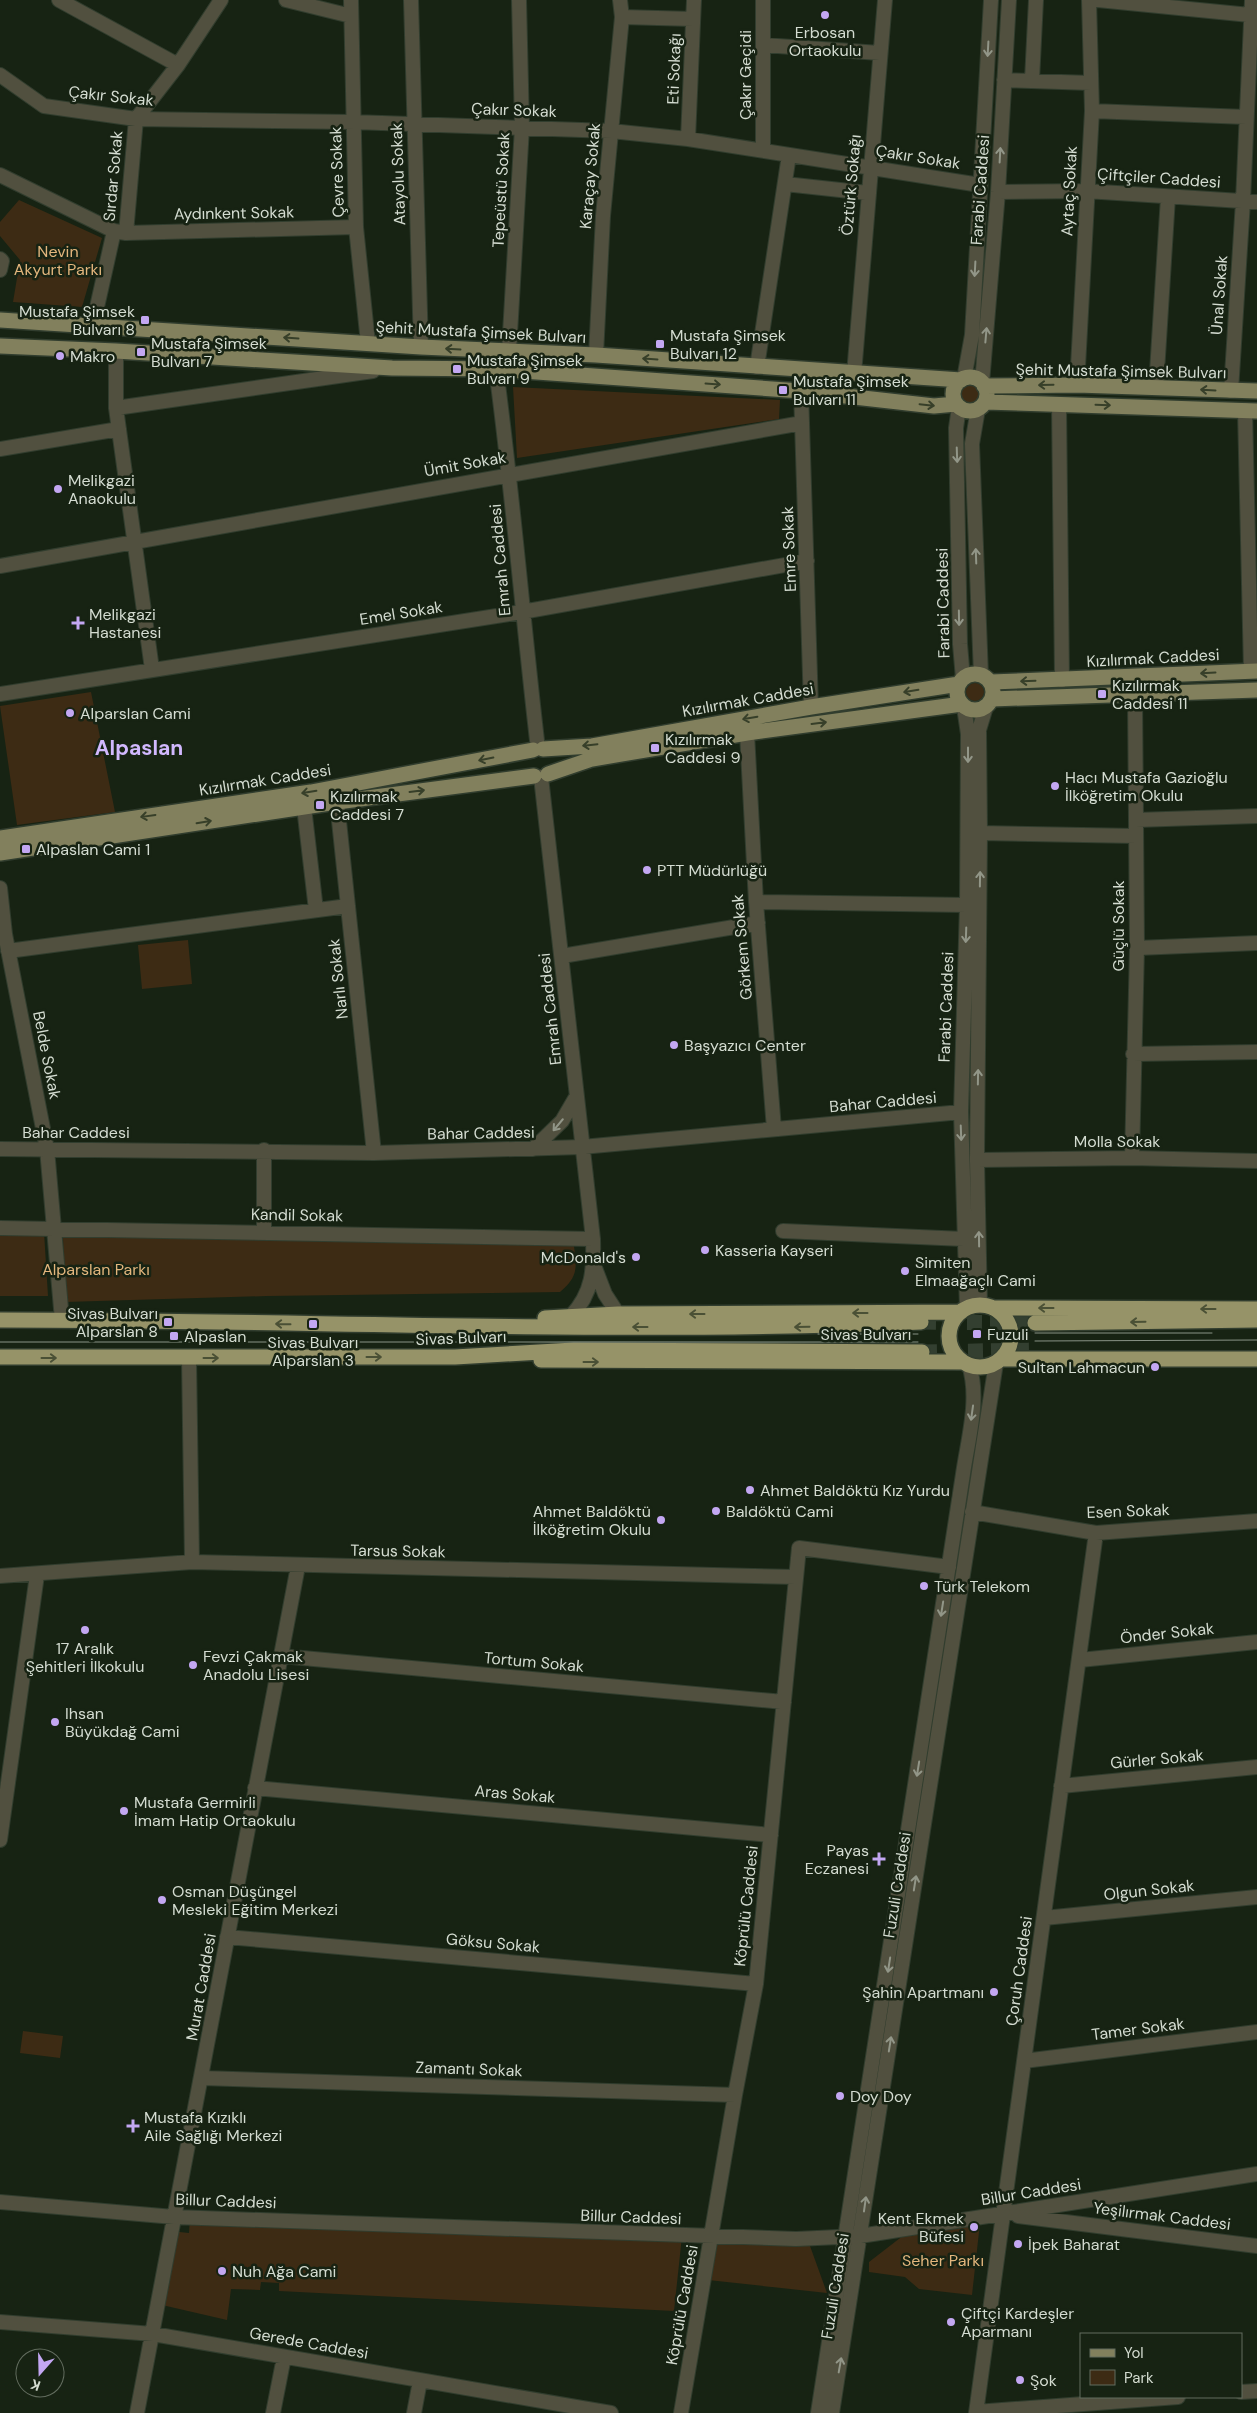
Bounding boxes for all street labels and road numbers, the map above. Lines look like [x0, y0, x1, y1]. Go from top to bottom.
street label: Çakır Geçidi [735, 30, 756, 120]
street label: Eti Sokağı [662, 33, 686, 105]
street label: Çakır Sokak [67, 81, 155, 111]
street label: Çakır Sokak [471, 98, 557, 122]
street label: Atayolu Sokak [386, 122, 410, 226]
street label: Karaçay Sokak [575, 122, 605, 230]
street label: Çevre Sokak [325, 126, 349, 218]
street label: Sırdar Sokak [99, 130, 127, 222]
street label: Tepeüstü Sokak [487, 132, 515, 248]
street label: Öztürk Sokağı [836, 134, 866, 236]
street label: Farabi Caddesi [966, 134, 994, 246]
street label: Çakır Sokak [874, 140, 962, 174]
street label: Aytaç Sokak [1056, 145, 1082, 237]
street label: Çiftçiler Caddesi [1097, 163, 1221, 193]
street label: Aydınkent Sokak [174, 201, 294, 225]
street label: Ünal Sokak [1206, 254, 1232, 336]
street label: Şehit Mustafa Şimsek Bulvarı [375, 316, 587, 348]
street label: Şehit Mustafa Şimsek Bulvarı [1015, 359, 1227, 383]
street label: Ümit Sokak [422, 446, 508, 482]
street label: Emrah Caddesi [485, 503, 515, 617]
street label: Emre Sokak [777, 506, 801, 592]
street label: Farabi Caddesi [932, 547, 954, 659]
street label: Emel Sokak [358, 596, 444, 630]
street label: Kızılırmak Caddesi [1086, 644, 1220, 672]
street label: Kızılırmak Caddesi [681, 678, 815, 722]
street label: Kızılırmak Caddesi [197, 759, 333, 801]
street label: Güçlü Sokak [1108, 881, 1129, 971]
street label: Görkem Sokak [727, 893, 757, 1001]
street label: Narlı Sokak [323, 938, 353, 1020]
street label: Farabi Caddesi [934, 951, 958, 1063]
street label: Emrah Caddesi [534, 952, 566, 1066]
street label: Belde Sokak [28, 1009, 66, 1101]
street label: Bahar Caddesi [828, 1087, 938, 1117]
street label: Bahar Caddesi [22, 1122, 130, 1143]
street label: Bahar Caddesi [427, 1122, 535, 1144]
street label: Molla Sokak [1074, 1131, 1160, 1152]
street label: Kandil Sokak [251, 1204, 343, 1226]
street label: Sivas Bulvarı [821, 1324, 911, 1345]
street label: Sivas Bulvarı [415, 1326, 507, 1350]
street label: Esen Sokak [1086, 1499, 1170, 1523]
street label: Tarsus Sokak [350, 1540, 446, 1562]
street label: Önder Sokak [1119, 1618, 1215, 1648]
street label: Tortum Sokak [483, 1647, 585, 1677]
street label: Gürler Sokak [1109, 1744, 1205, 1774]
street label: Aras Sokak [474, 1780, 556, 1808]
street label: Fuzuli Caddesi [878, 1830, 916, 1940]
street label: Köprülü Caddesi [729, 1844, 763, 1968]
street label: Olgun Sokak [1103, 1875, 1195, 1905]
street label: Çoruh Caddesi [1001, 1915, 1037, 2027]
street label: Göksu Sokak [445, 1928, 541, 1958]
street label: Murat Caddesi [181, 1932, 221, 2042]
street label: Tamer Sokak [1090, 2013, 1186, 2045]
street label: Zamantı Sokak [415, 2057, 523, 2081]
street label: Billur Caddesi [979, 2174, 1083, 2210]
street label: Billur Caddesi [175, 2189, 277, 2213]
street label: Yeşilırmak Caddesi [1092, 2197, 1232, 2235]
street label: Billur Caddesi [580, 2205, 682, 2229]
street label: Fuzuli Caddesi [816, 2231, 854, 2341]
street label: Köprülü Caddesi [661, 2243, 703, 2367]
street label: Gerede Caddesi [248, 2322, 370, 2364]

